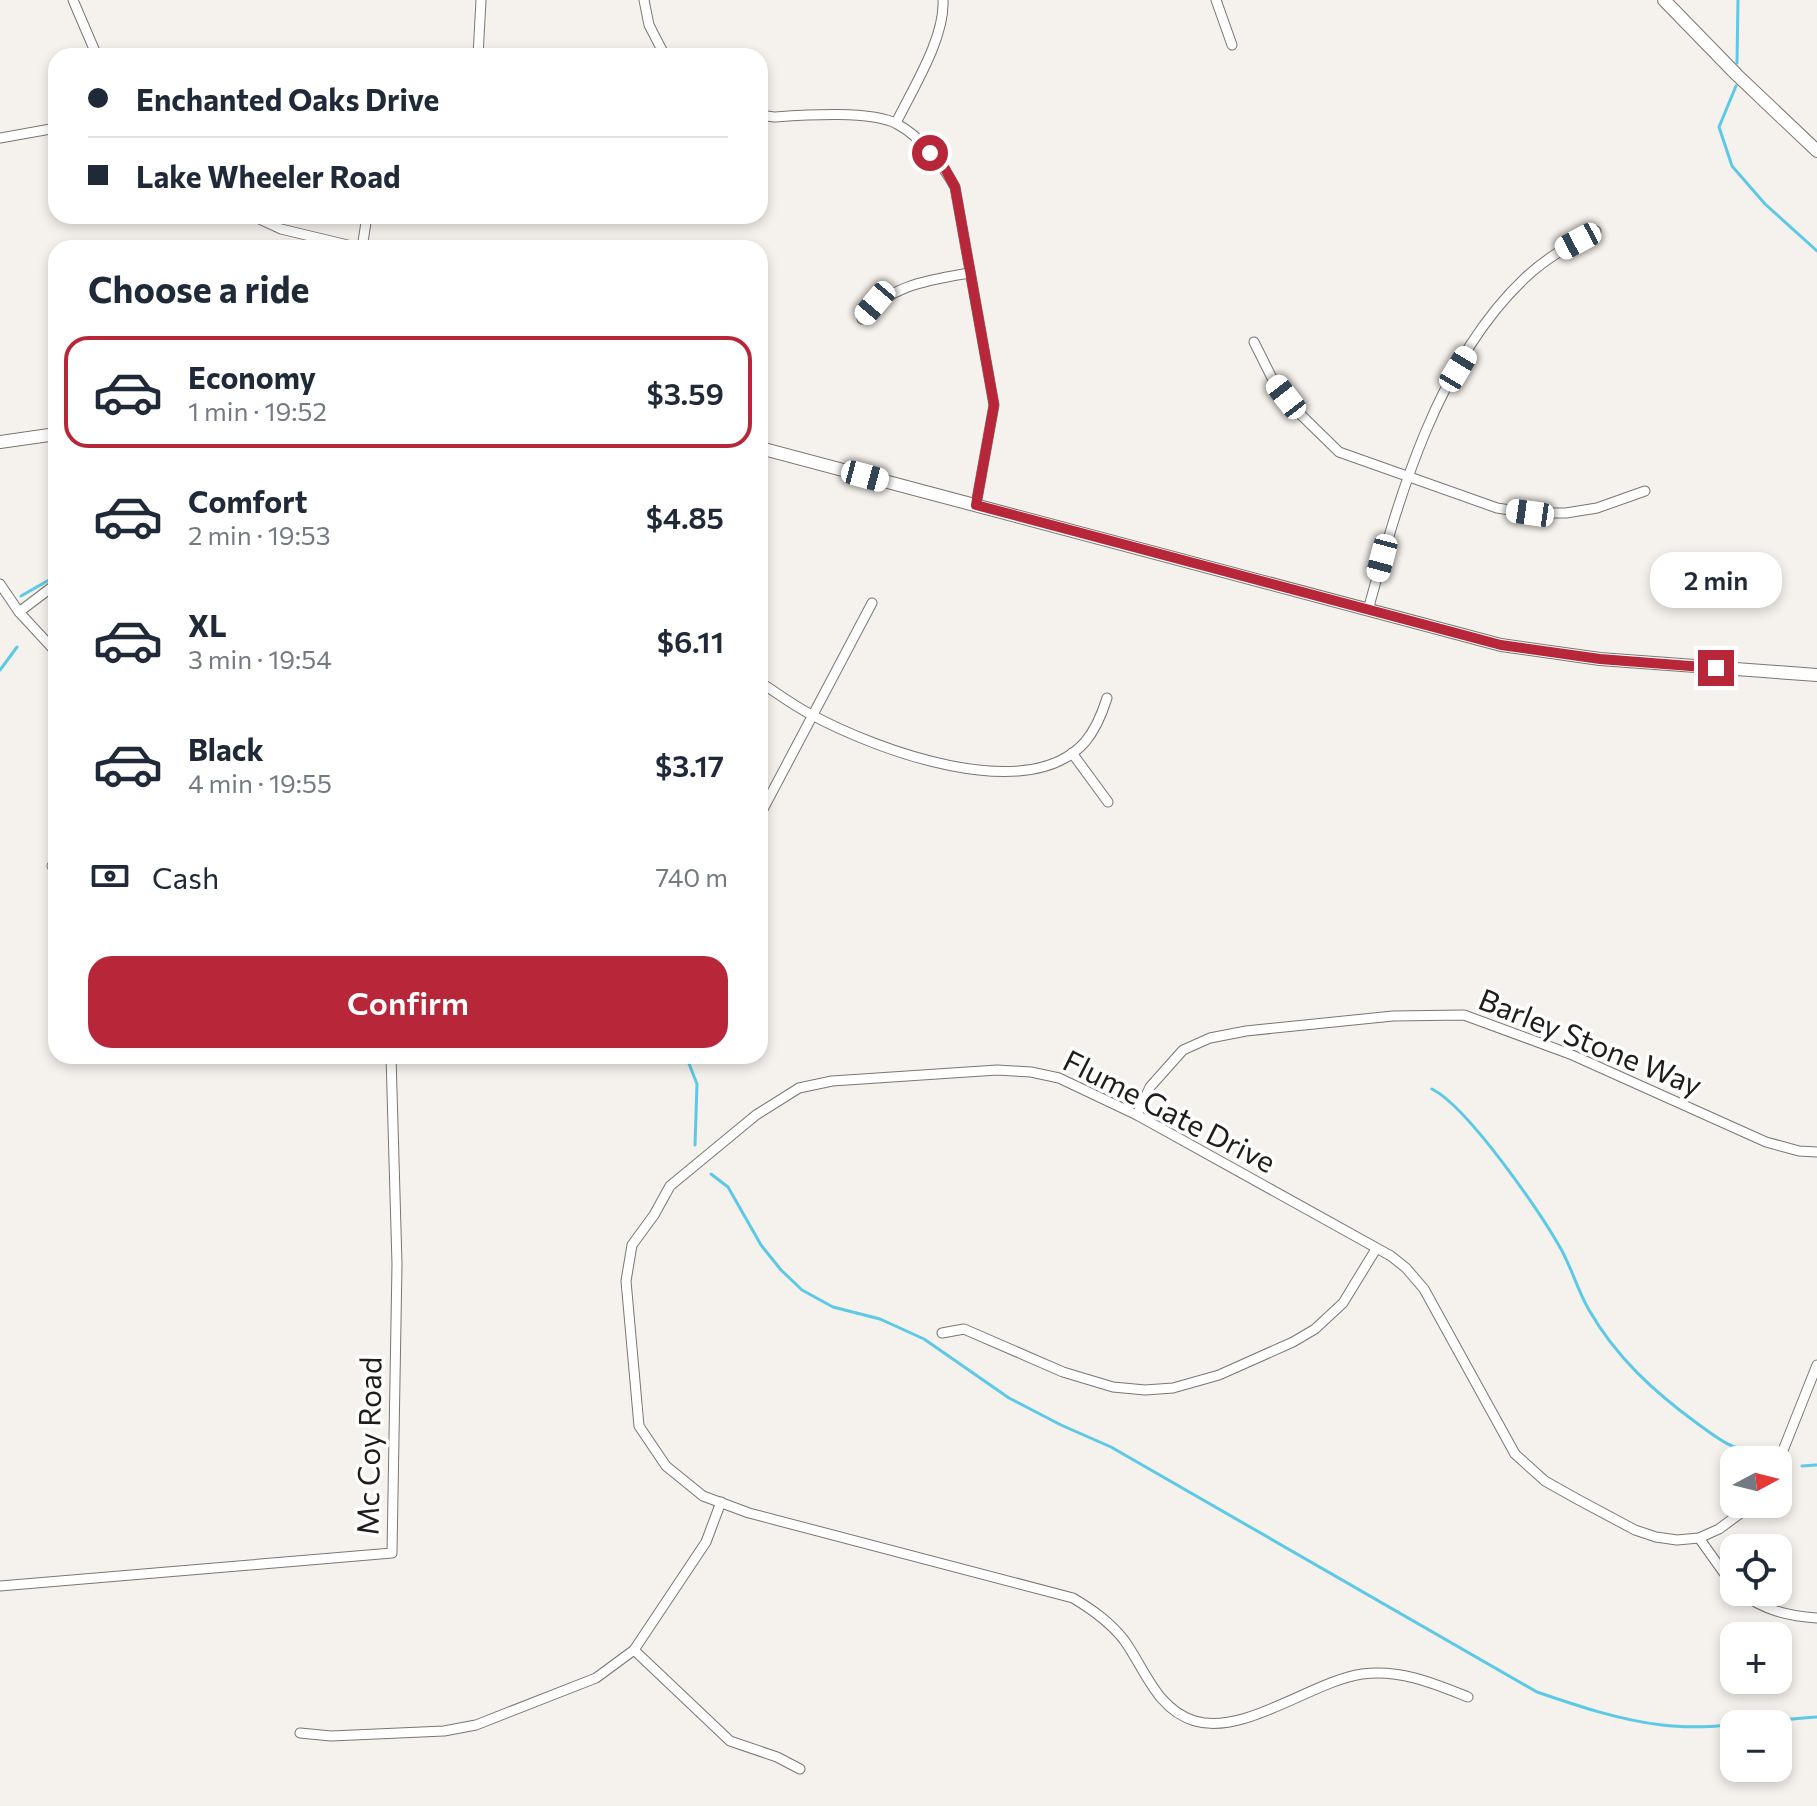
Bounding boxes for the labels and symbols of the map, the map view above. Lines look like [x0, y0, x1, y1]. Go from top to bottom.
route start [912, 135, 948, 171]
car [1551, 219, 1605, 263]
car [850, 277, 900, 329]
car [1435, 342, 1481, 396]
car [1262, 371, 1310, 423]
car [839, 458, 891, 494]
car [1505, 498, 1555, 528]
car [1364, 532, 1400, 584]
callout: 2 min [1650, 552, 1782, 608]
route end [1698, 650, 1734, 686]
street label: Barley Stone Way [1474, 979, 1708, 1102]
street label: Flume Gate Drive [1058, 1040, 1282, 1179]
street label: Mc Coy Road [347, 1356, 388, 1536]
north arrow [1720, 1446, 1792, 1518]

